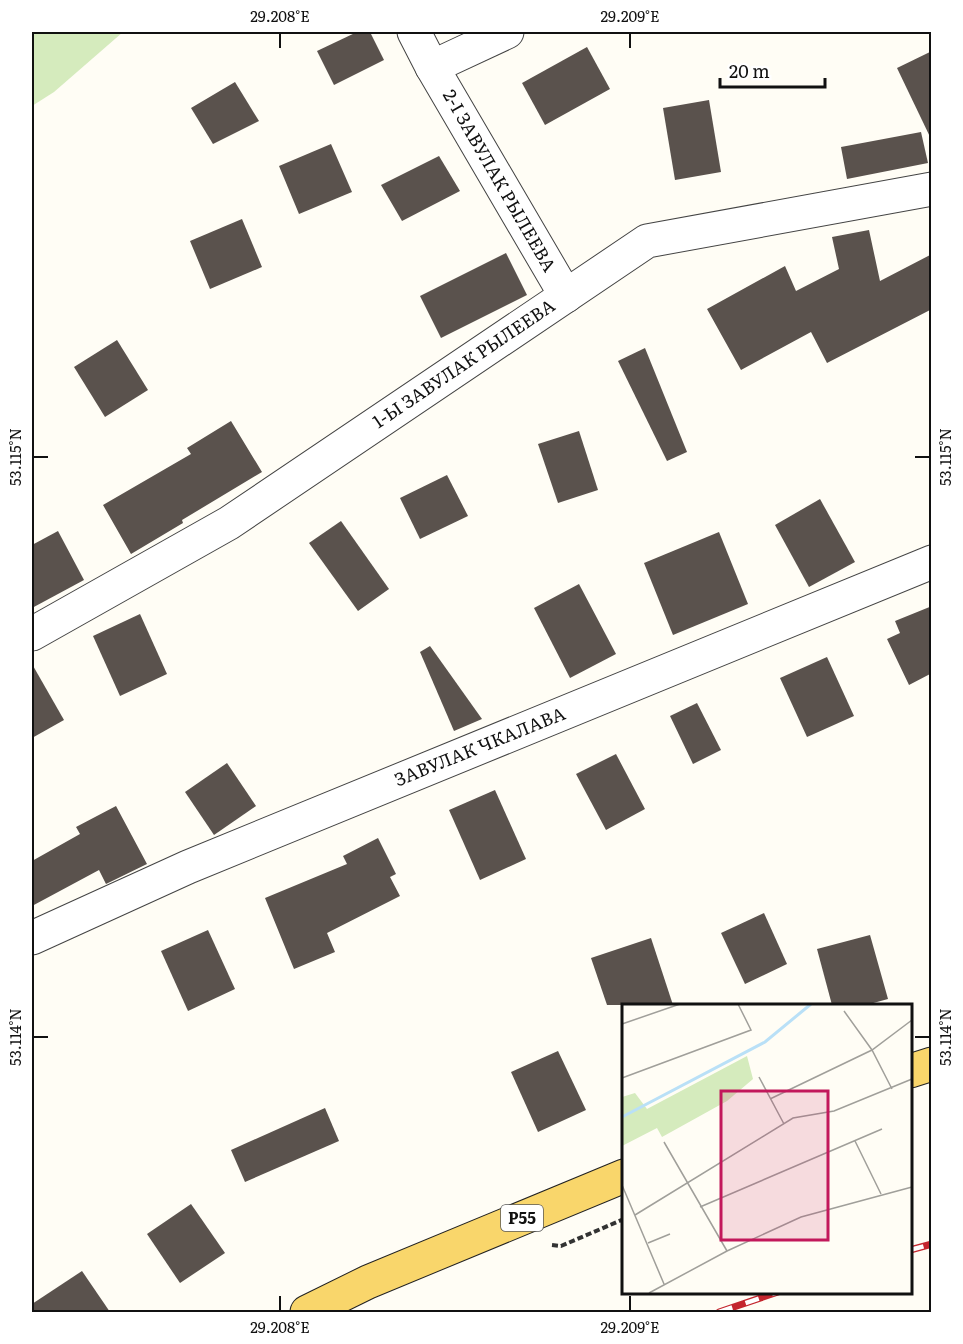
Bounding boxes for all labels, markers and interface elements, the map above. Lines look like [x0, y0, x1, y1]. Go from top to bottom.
text: 29.208°E [250, 4, 310, 27]
text: 29.209°E [600, 4, 660, 27]
scale bar [720, 51, 825, 89]
text: 20 m [729, 57, 770, 84]
street label: 2-І ЗАВУЛАК РЫЛЕЕВА [437, 84, 564, 276]
street label: 1-Ы ЗАВУЛАК РЫЛЕЕВА [366, 291, 560, 434]
text: 53.115°N [3, 428, 26, 486]
text: 53.115°N [933, 428, 956, 486]
street label: ЗАВУЛАК ЧКАЛАВА [390, 699, 569, 792]
inset map [622, 1004, 912, 1293]
text: 53.114°N [3, 1008, 26, 1066]
text: 53.114°N [933, 1008, 956, 1066]
road number: Р55 [501, 1205, 543, 1231]
text: 29.208°E [250, 1315, 310, 1338]
text: 29.209°E [600, 1315, 660, 1338]

